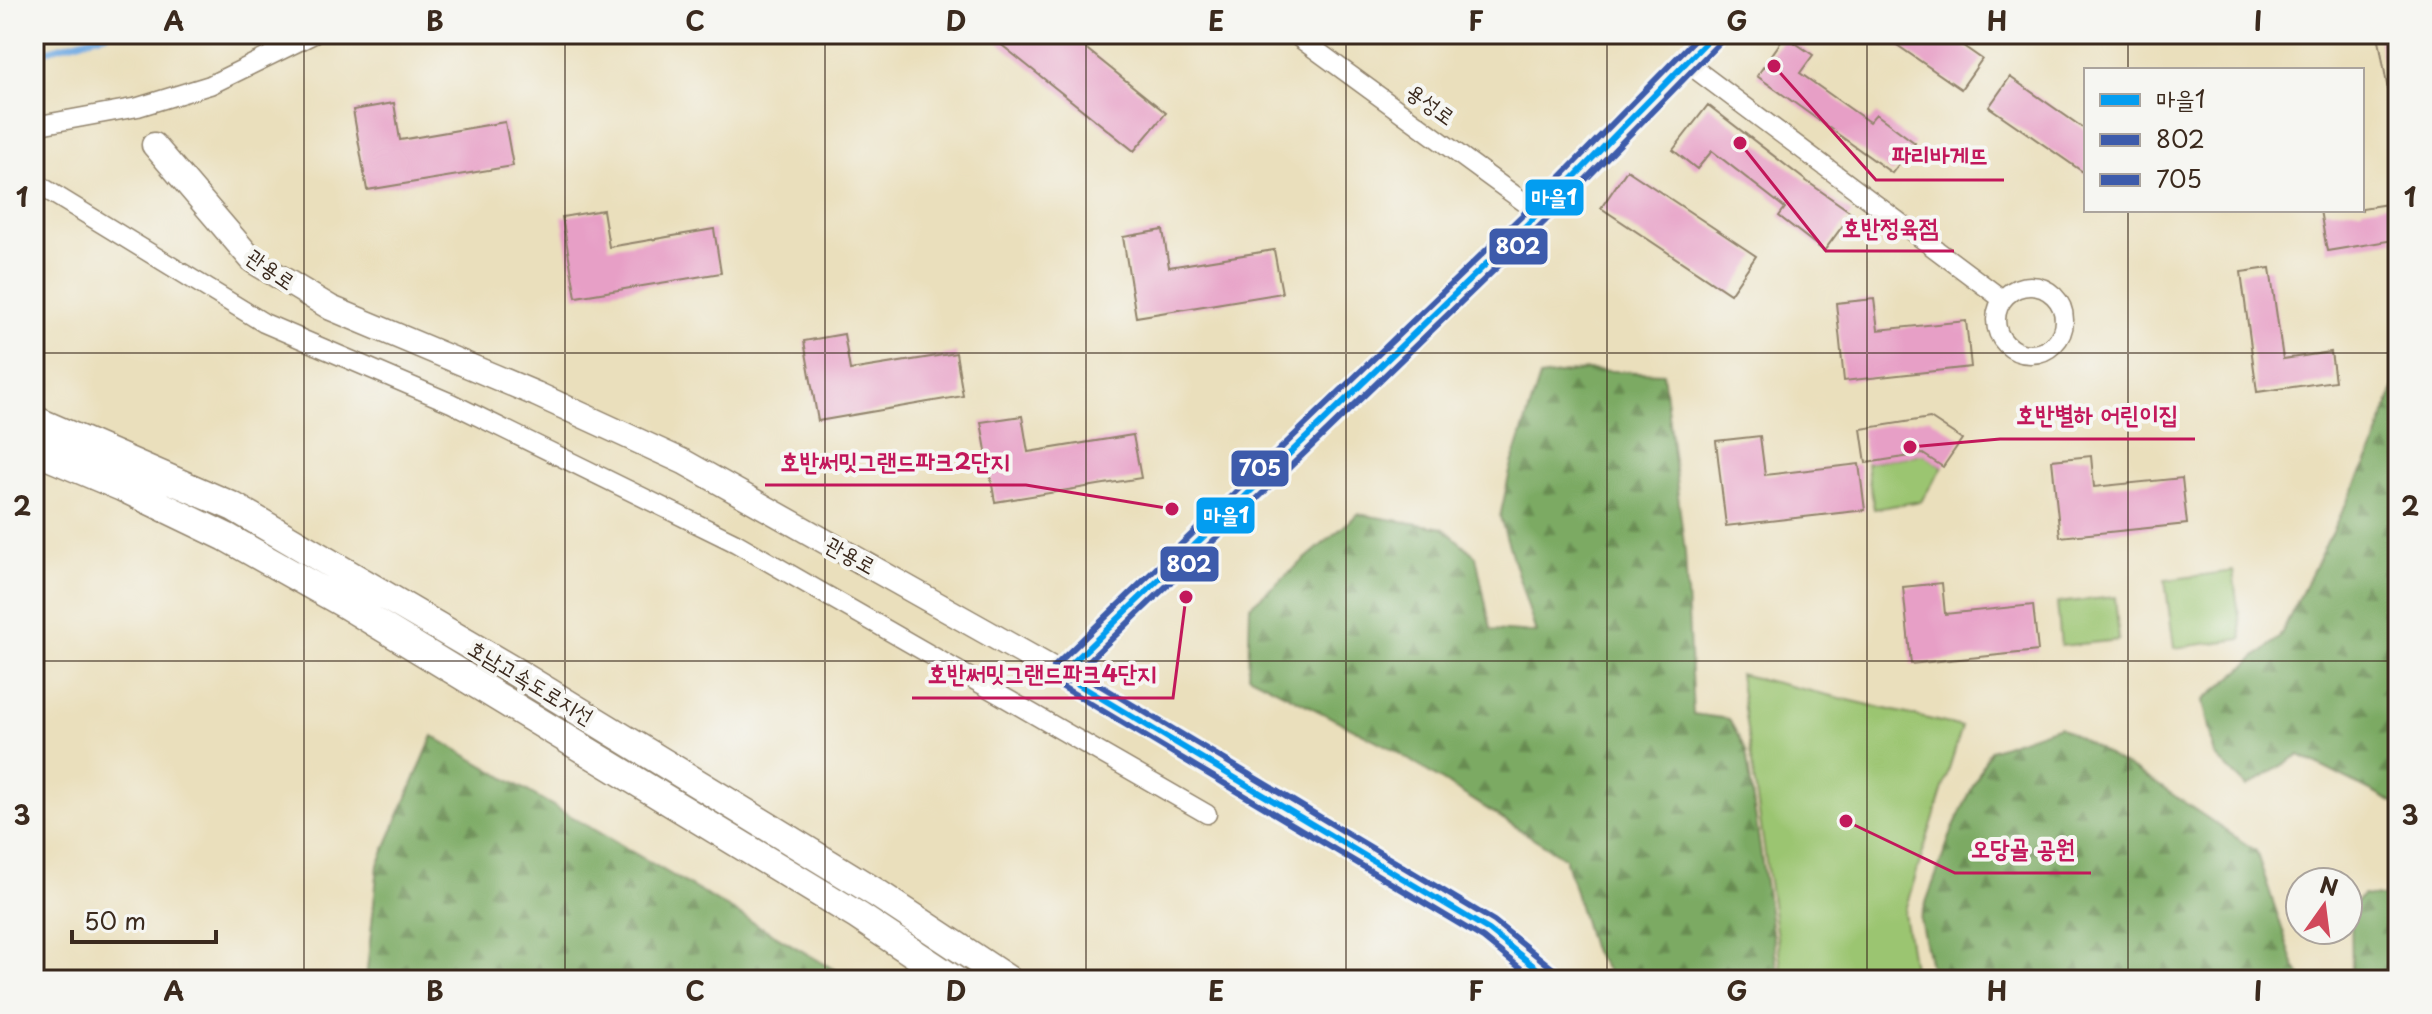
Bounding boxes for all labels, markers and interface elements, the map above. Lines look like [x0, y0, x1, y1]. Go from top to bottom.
text: A [164, 1, 184, 40]
text: B [426, 1, 444, 40]
text: C [685, 1, 705, 40]
text: D [946, 1, 966, 40]
text: E [1208, 1, 1224, 40]
text: F [1468, 1, 1484, 40]
text: G [1726, 1, 1748, 40]
text: H [1987, 1, 2007, 40]
text: I [2254, 1, 2262, 40]
legend [2084, 68, 2364, 212]
street label: 용성로 [1401, 74, 1463, 132]
text: 마을1 [2156, 80, 2205, 116]
text: 802 [2156, 120, 2205, 156]
callout: 파리바게뜨 [1876, 132, 2004, 180]
text: 파리바게뜨 [1892, 136, 1988, 172]
text: 705 [2156, 160, 2202, 196]
text: 1 [16, 177, 28, 216]
text: 1 [2404, 177, 2416, 216]
line badge: 마을1 [1524, 178, 1585, 217]
text: 마을1 [1531, 179, 1577, 212]
callout: 호반정육점 [1826, 203, 1954, 251]
text: 호반정육점 [1842, 208, 1938, 244]
line badge: 802 [1488, 227, 1549, 266]
text: 802 [1496, 228, 1540, 261]
street label: 관용로 [241, 239, 303, 297]
callout: 호반별하 어린이집 [2000, 391, 2195, 439]
text: 호반별하 어린이집 [2016, 395, 2178, 431]
callout: 호반써밋그랜드파크2단지 [765, 437, 1026, 485]
text: 호반써밋그랜드파크2단지 [780, 442, 1010, 478]
line badge: 705 [1230, 449, 1290, 488]
text: 705 [1239, 450, 1281, 483]
text: 2 [13, 486, 31, 525]
text: 2 [2401, 486, 2419, 525]
line badge: 마을1 [1195, 496, 1256, 535]
text: 마을1 [1203, 497, 1249, 530]
street label: 관용로 [821, 526, 883, 581]
line badge: 802 [1159, 545, 1220, 583]
text: 802 [1167, 546, 1211, 579]
street label: 호남고속도로지선 [463, 630, 601, 731]
callout: 호반써밋그랜드파크4단지 [912, 650, 1173, 698]
text: 호반써밋그랜드파크4단지 [928, 654, 1156, 690]
text: 3 [13, 795, 31, 834]
text: 3 [2401, 795, 2419, 834]
callout: 오당골 공원 [1955, 825, 2091, 873]
text: 오당골 공원 [1971, 829, 2075, 865]
north arrow [2284, 866, 2364, 946]
text: N [2317, 867, 2342, 903]
scale bar [72, 894, 216, 944]
text: 50 m [84, 902, 146, 938]
text: A [164, 971, 184, 1010]
text: B [426, 971, 444, 1010]
text: C [685, 971, 705, 1010]
text: D [946, 971, 966, 1010]
text: E [1208, 971, 1224, 1010]
text: F [1468, 971, 1484, 1010]
text: G [1726, 971, 1748, 1010]
text: H [1987, 971, 2007, 1010]
text: I [2254, 971, 2262, 1010]

